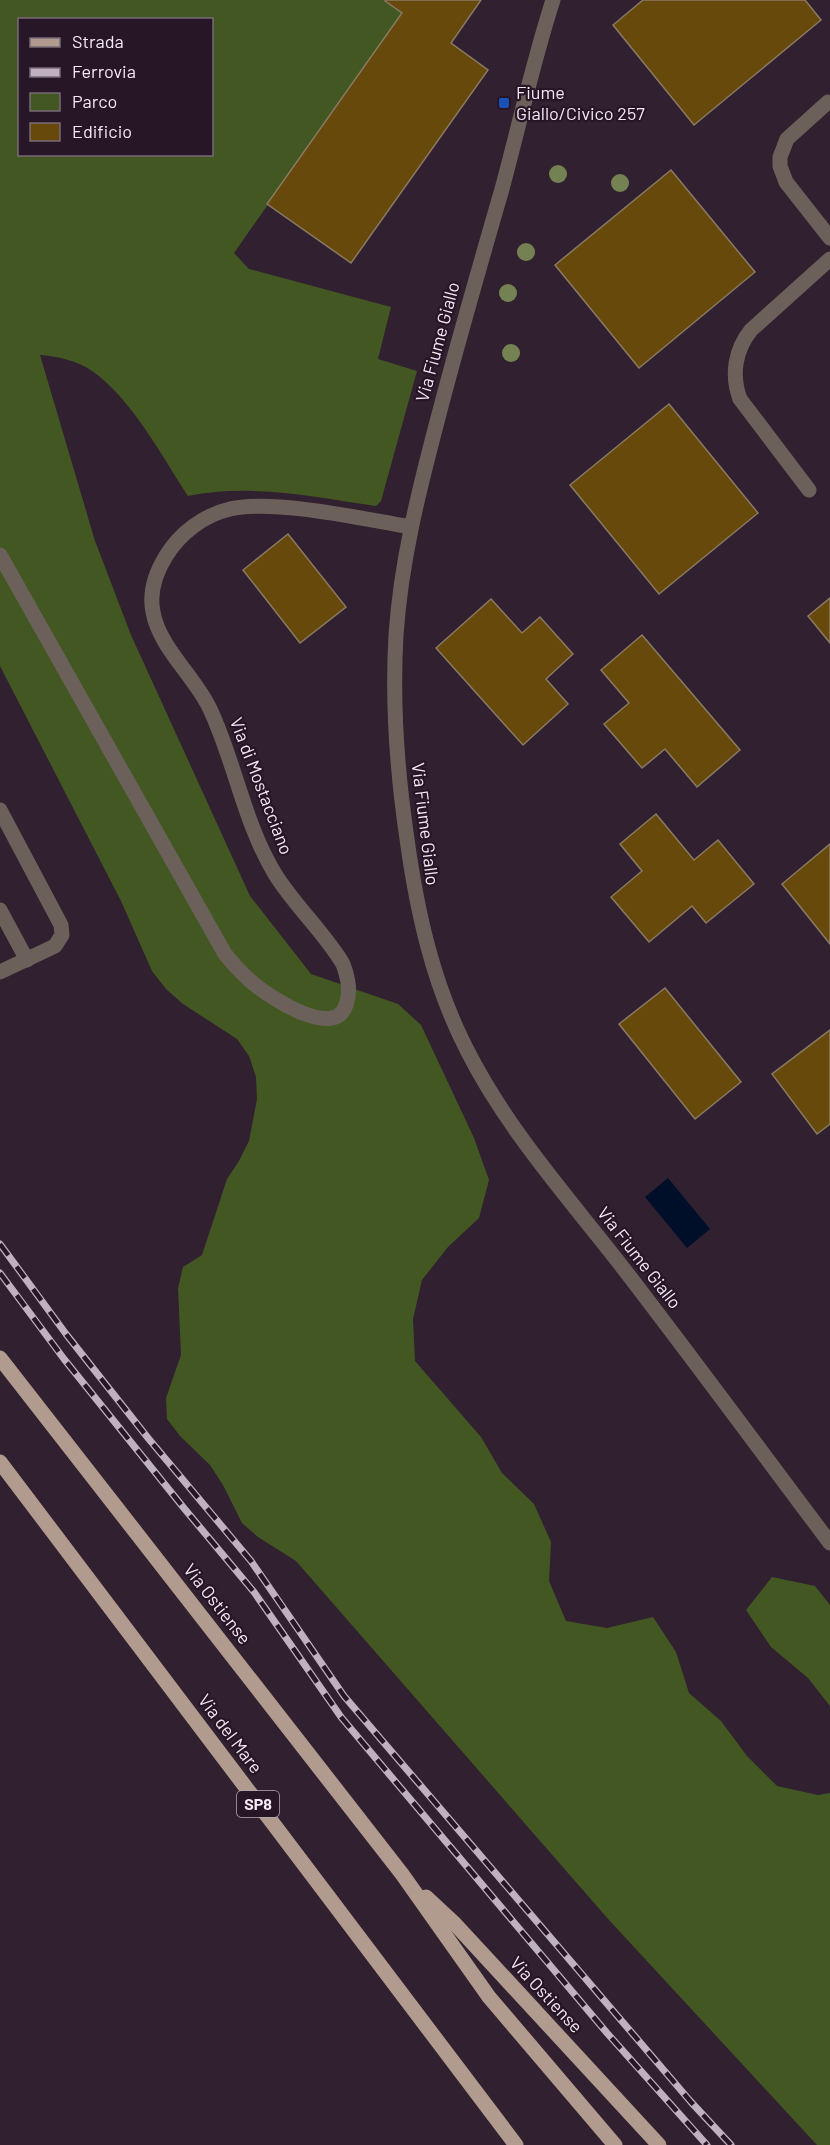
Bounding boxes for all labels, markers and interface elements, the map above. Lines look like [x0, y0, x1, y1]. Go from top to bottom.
legend [18, 18, 213, 156]
text: Strada [72, 30, 124, 52]
text: Ferrovia [72, 60, 136, 82]
place label: Fiume Giallo/Civico 257 [516, 81, 645, 124]
text: Parco [72, 90, 117, 112]
marker: Fiume Giallo/Civico 257 [497, 96, 511, 110]
text: Edificio [72, 120, 132, 142]
street label: Via Fiume Giallo [410, 279, 464, 404]
street label: Via di Mostacciano [226, 714, 298, 857]
street label: Via Fiume Giallo [408, 761, 444, 886]
street label: Via Fiume Giallo [593, 1202, 686, 1313]
street label: Via Ostiense [179, 1559, 256, 1648]
street label: Via del Mare [194, 1690, 268, 1777]
road number: SP8 [237, 1791, 279, 1817]
street label: Via Ostiense [506, 1952, 588, 2037]

